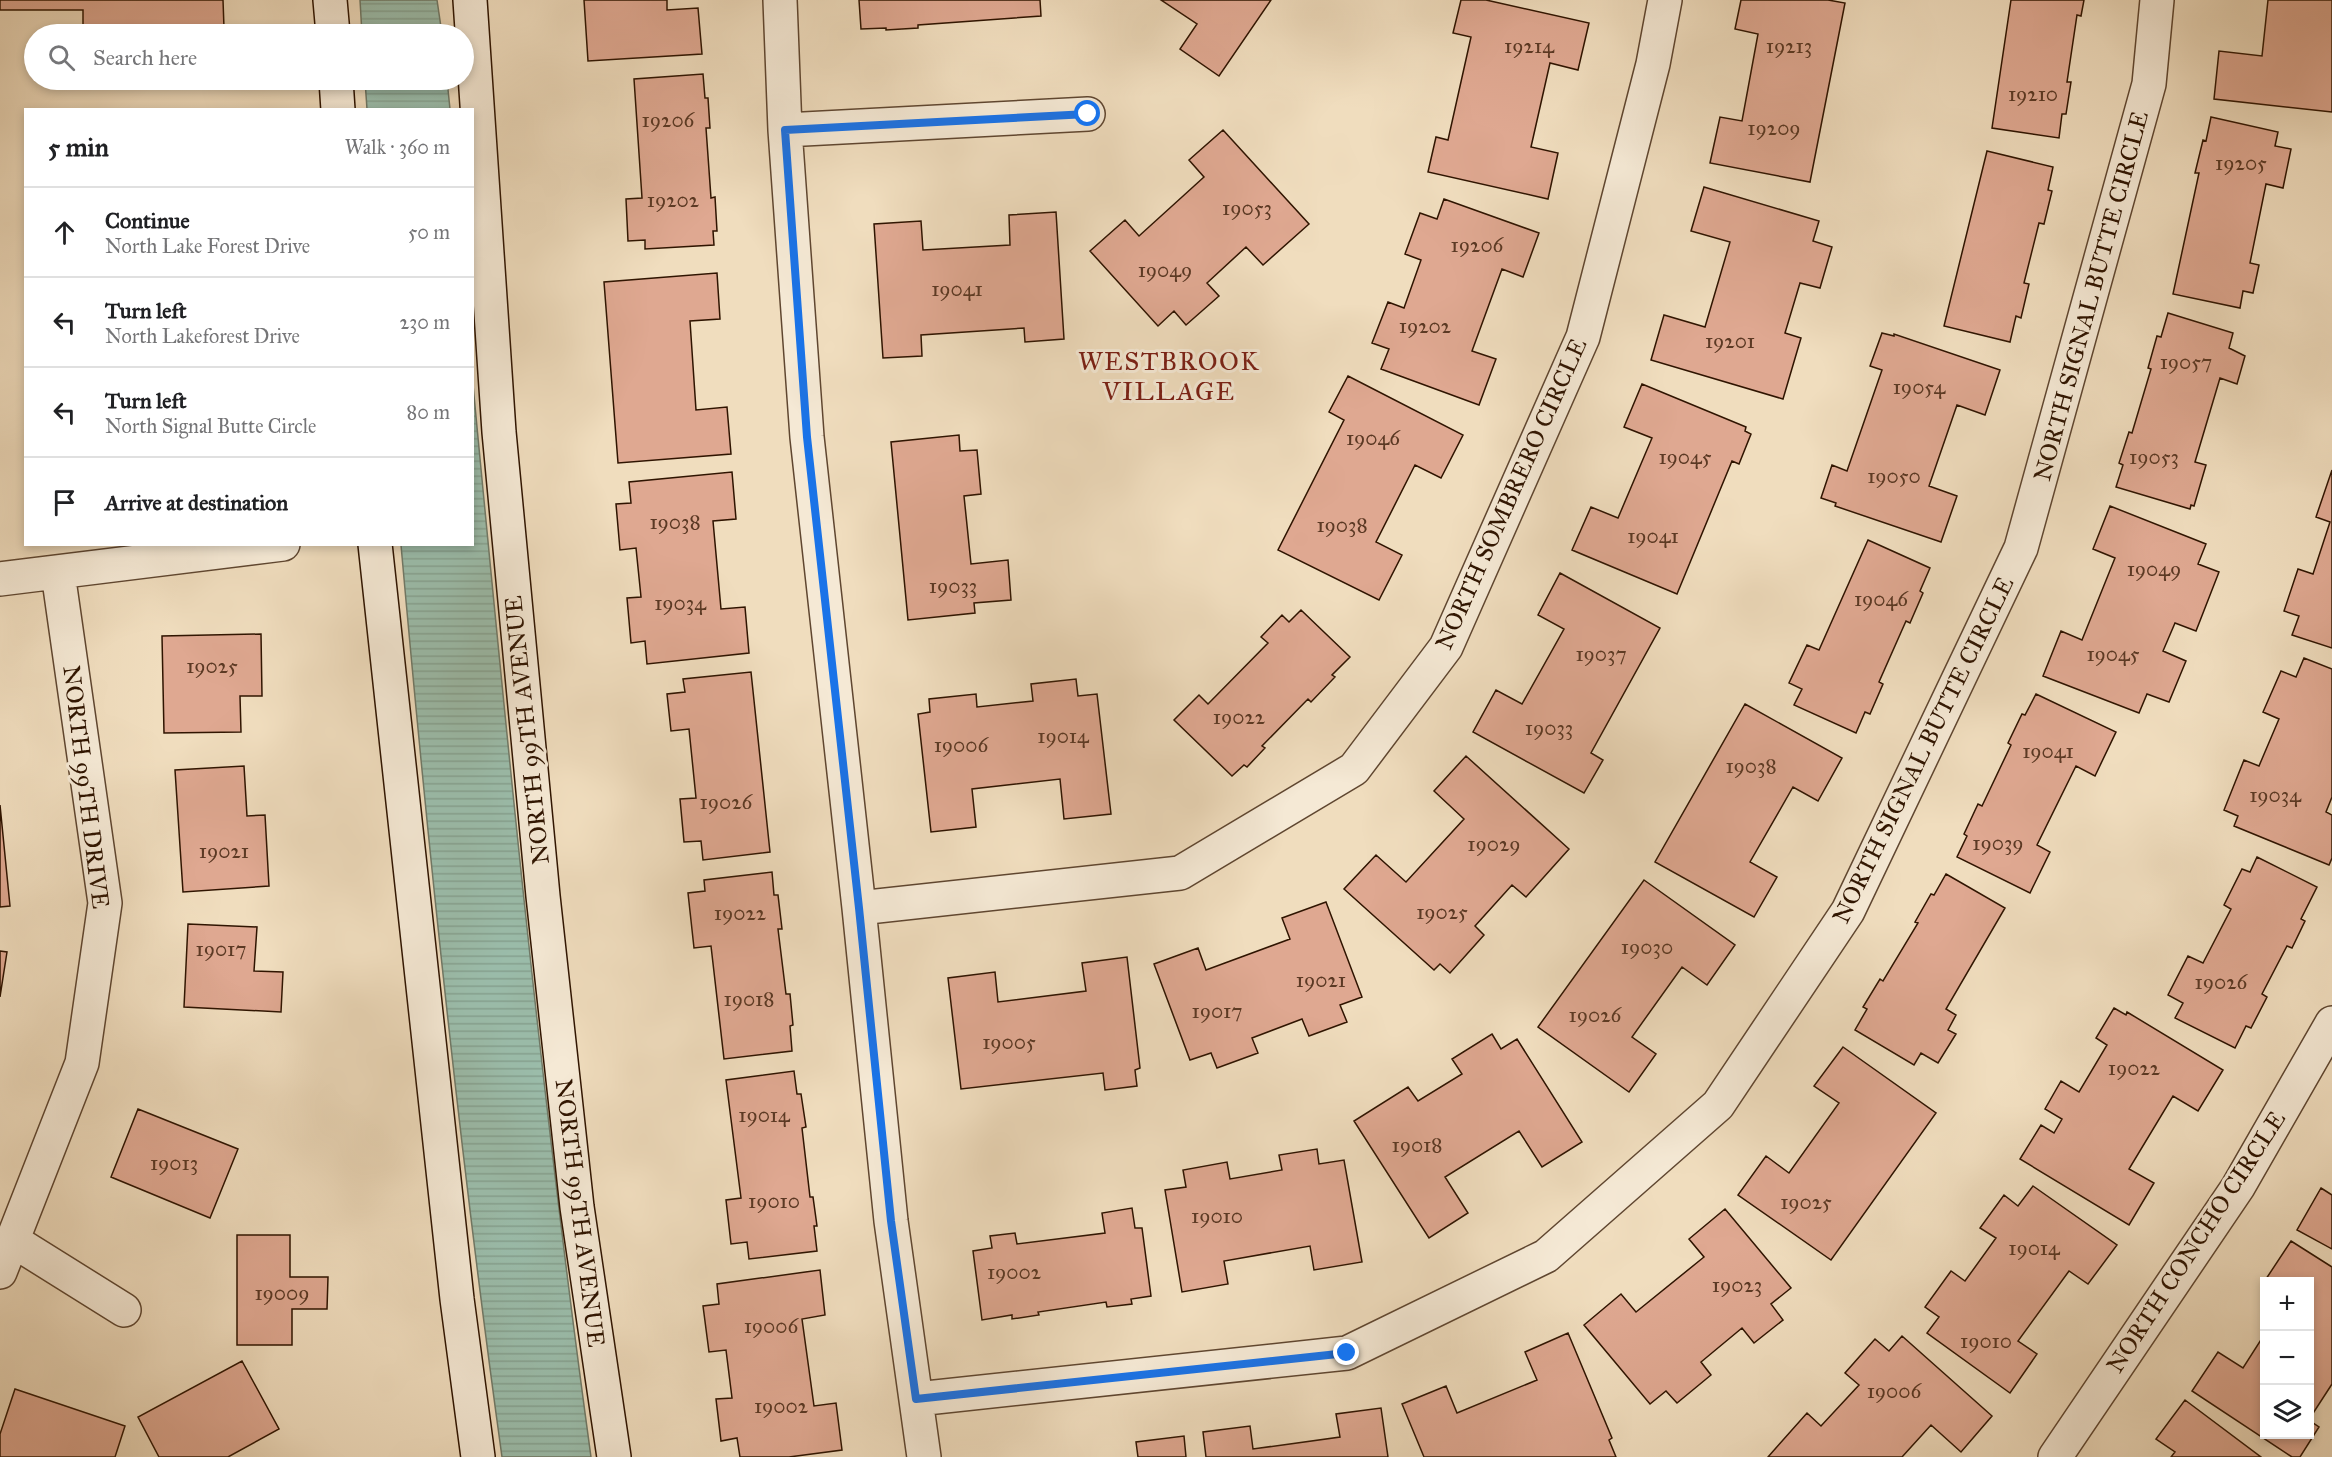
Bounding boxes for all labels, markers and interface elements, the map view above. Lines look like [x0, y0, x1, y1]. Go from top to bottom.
search box [24, 24, 474, 90]
house number: 19214 [1504, 33, 1555, 59]
house number: 19213 [1766, 33, 1812, 59]
icon: search [45, 41, 78, 74]
text: Search here [93, 44, 197, 71]
house number: 19210 [2008, 81, 2058, 107]
route start [1074, 100, 1100, 126]
house number: 19206 [642, 107, 696, 133]
street label: NORTH SIGNAL BUTTE CIRCLE [2027, 108, 2155, 484]
house number: 19209 [1747, 115, 1801, 141]
text: 5 min [48, 131, 109, 163]
text: Walk · 360 m [345, 135, 450, 159]
house number: 19205 [2215, 150, 2267, 176]
house number: 19202 [647, 187, 700, 213]
house number: 19053 [1222, 195, 1272, 221]
text: Continue [105, 207, 190, 234]
icon: ahead [48, 216, 81, 249]
text: 50 m [408, 220, 450, 244]
house number: 19206 [1451, 232, 1505, 258]
text: North Lake Forest Drive [105, 234, 310, 258]
house number: 19049 [1138, 257, 1192, 283]
house number: 19041 [931, 276, 983, 302]
text: Turn left [105, 297, 187, 324]
icon: left [48, 306, 81, 339]
text: 230 m [399, 310, 450, 334]
house number: 19202 [1399, 313, 1452, 339]
text: North Lakeforest Drive [105, 324, 300, 348]
house number: 19201 [1705, 328, 1755, 354]
street label: NORTH SOMBRERO CIRCLE [1429, 334, 1593, 654]
district label: WESTBROOK VILLAGE [1078, 345, 1260, 407]
house number: 19057 [2160, 349, 2212, 375]
house number: 19054 [1893, 374, 1947, 400]
text: Turn left [105, 387, 187, 414]
icon: left [48, 396, 81, 429]
text: 80 m [407, 400, 450, 424]
text: North Signal Butte Circle [105, 414, 316, 438]
house number: 19046 [1346, 425, 1401, 451]
house number: 19045 [1658, 444, 1712, 470]
house number: 19053 [2129, 444, 2179, 470]
house number: 19050 [1867, 463, 1921, 489]
icon: arrive [48, 486, 81, 519]
text: Arrive at destination [105, 489, 288, 516]
house number: 19038 [649, 509, 701, 535]
house number: 19038 [1316, 512, 1368, 538]
house number: 19041 [1627, 523, 1679, 549]
house number: 19049 [2127, 556, 2181, 582]
street label: NORTH SIGNAL BUTTE CIRCLE [1826, 572, 2020, 928]
house number: 19033 [929, 573, 977, 599]
house number: 19046 [1854, 586, 1909, 612]
house number: 19034 [654, 590, 707, 616]
street label: NORTH 99TH AVENUE [498, 594, 556, 866]
house number: 19037 [1575, 641, 1627, 667]
house number: 19045 [2086, 641, 2140, 667]
house number: 19025 [186, 653, 238, 679]
street label: NORTH 99TH DRIVE [56, 664, 116, 910]
house number: 19022 [1213, 704, 1266, 730]
house number: 19033 [1525, 715, 1573, 741]
house number: 19014 [1037, 723, 1090, 749]
house number: 19006 [934, 732, 990, 758]
house number: 19041 [2022, 738, 2074, 764]
house number: 19038 [1725, 753, 1777, 779]
house number: 19034 [2249, 782, 2302, 808]
house number: 19026 [700, 789, 754, 815]
house number: 19039 [1972, 830, 2024, 856]
house number: 19029 [1467, 831, 1521, 857]
house number: 19021 [199, 838, 249, 864]
house number: 19025 [1416, 899, 1468, 925]
house number: 19022 [714, 900, 767, 926]
house number: 19030 [1621, 934, 1673, 960]
house number: 19017 [196, 936, 246, 962]
house number: 19021 [1296, 967, 1346, 993]
house number: 19026 [2195, 969, 2249, 995]
house number: 19018 [724, 986, 774, 1012]
house number: 19017 [1192, 998, 1242, 1024]
house number: 19026 [1569, 1002, 1623, 1028]
house number: 19005 [982, 1029, 1036, 1055]
house number: 19022 [2108, 1055, 2161, 1081]
street label: NORTH 99TH AVENUE [549, 1077, 611, 1349]
house number: 19014 [738, 1102, 791, 1128]
street label: NORTH CONCHO CIRCLE [2100, 1105, 2292, 1379]
house number: 19018 [1392, 1132, 1442, 1158]
house number: 19013 [150, 1150, 198, 1176]
house number: 19010 [748, 1188, 800, 1214]
house number: 19025 [1780, 1189, 1832, 1215]
house number: 19010 [1191, 1203, 1243, 1229]
house number: 19014 [2008, 1235, 2061, 1261]
house number: 19002 [987, 1259, 1042, 1285]
house number: 19023 [1712, 1272, 1762, 1298]
map controls [2260, 1277, 2314, 1439]
button: + [2260, 1277, 2314, 1331]
house number: 19009 [254, 1280, 310, 1306]
house number: 19006 [744, 1313, 800, 1339]
house number: 19010 [1960, 1328, 2012, 1354]
button: − [2260, 1331, 2314, 1385]
route end [1333, 1339, 1359, 1365]
house number: 19006 [1867, 1378, 1923, 1404]
button: layers [2260, 1385, 2314, 1439]
house number: 19002 [754, 1393, 809, 1419]

